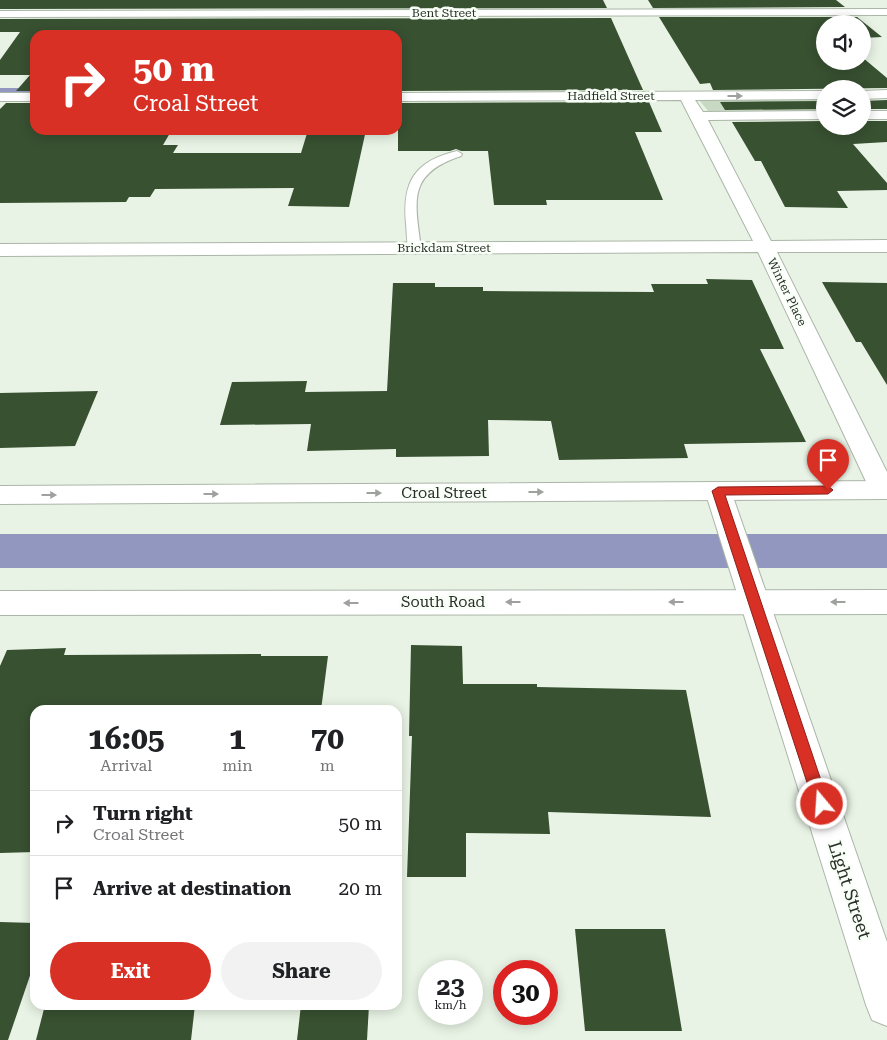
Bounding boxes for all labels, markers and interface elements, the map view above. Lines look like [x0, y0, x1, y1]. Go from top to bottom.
street label: Bent Street [412, 6, 477, 20]
map controls [816, 15, 871, 135]
button: sound [816, 15, 871, 70]
text: 50 m [133, 49, 215, 90]
icon: right [50, 50, 115, 115]
button: layers [816, 80, 871, 135]
street label: Hadfield Street [567, 89, 655, 103]
text: Croal Street [133, 91, 258, 116]
one-way arrow [727, 91, 743, 99]
street label: Brickdam Street [397, 241, 491, 255]
street label: Winter Place [765, 256, 810, 329]
pin [807, 439, 849, 490]
icon: arrive [814, 446, 842, 474]
street label: Croal Street [401, 484, 487, 502]
one-way arrow [528, 488, 544, 496]
one-way arrow [366, 489, 382, 497]
one-way arrow [203, 490, 219, 498]
one-way arrow [41, 491, 57, 499]
street label: South Road [401, 593, 485, 611]
one-way arrow [505, 598, 521, 606]
one-way arrow [668, 598, 684, 606]
one-way arrow [830, 598, 846, 606]
one-way arrow [343, 599, 359, 607]
text: 16:05 [88, 721, 165, 756]
text: 1 [229, 721, 246, 756]
text: 70 [310, 721, 344, 756]
text: Arrival [100, 756, 152, 775]
text: min [222, 756, 253, 775]
text: m [320, 756, 335, 775]
position arrow [795, 777, 847, 829]
text: Turn right [93, 802, 193, 825]
icon: right [50, 809, 78, 837]
text: 50 m [339, 812, 382, 835]
text: Croal Street [93, 825, 184, 844]
street label: Light Street [824, 838, 876, 942]
icon: arrive [50, 874, 78, 902]
text: Arrive at destination [93, 877, 291, 900]
text: 20 m [339, 877, 382, 900]
button: Exit [50, 942, 211, 1000]
button: Share [221, 942, 382, 1000]
speed limit sign: 30 [493, 960, 558, 1025]
text: 23 [436, 972, 465, 1001]
text: km/h [434, 998, 467, 1012]

